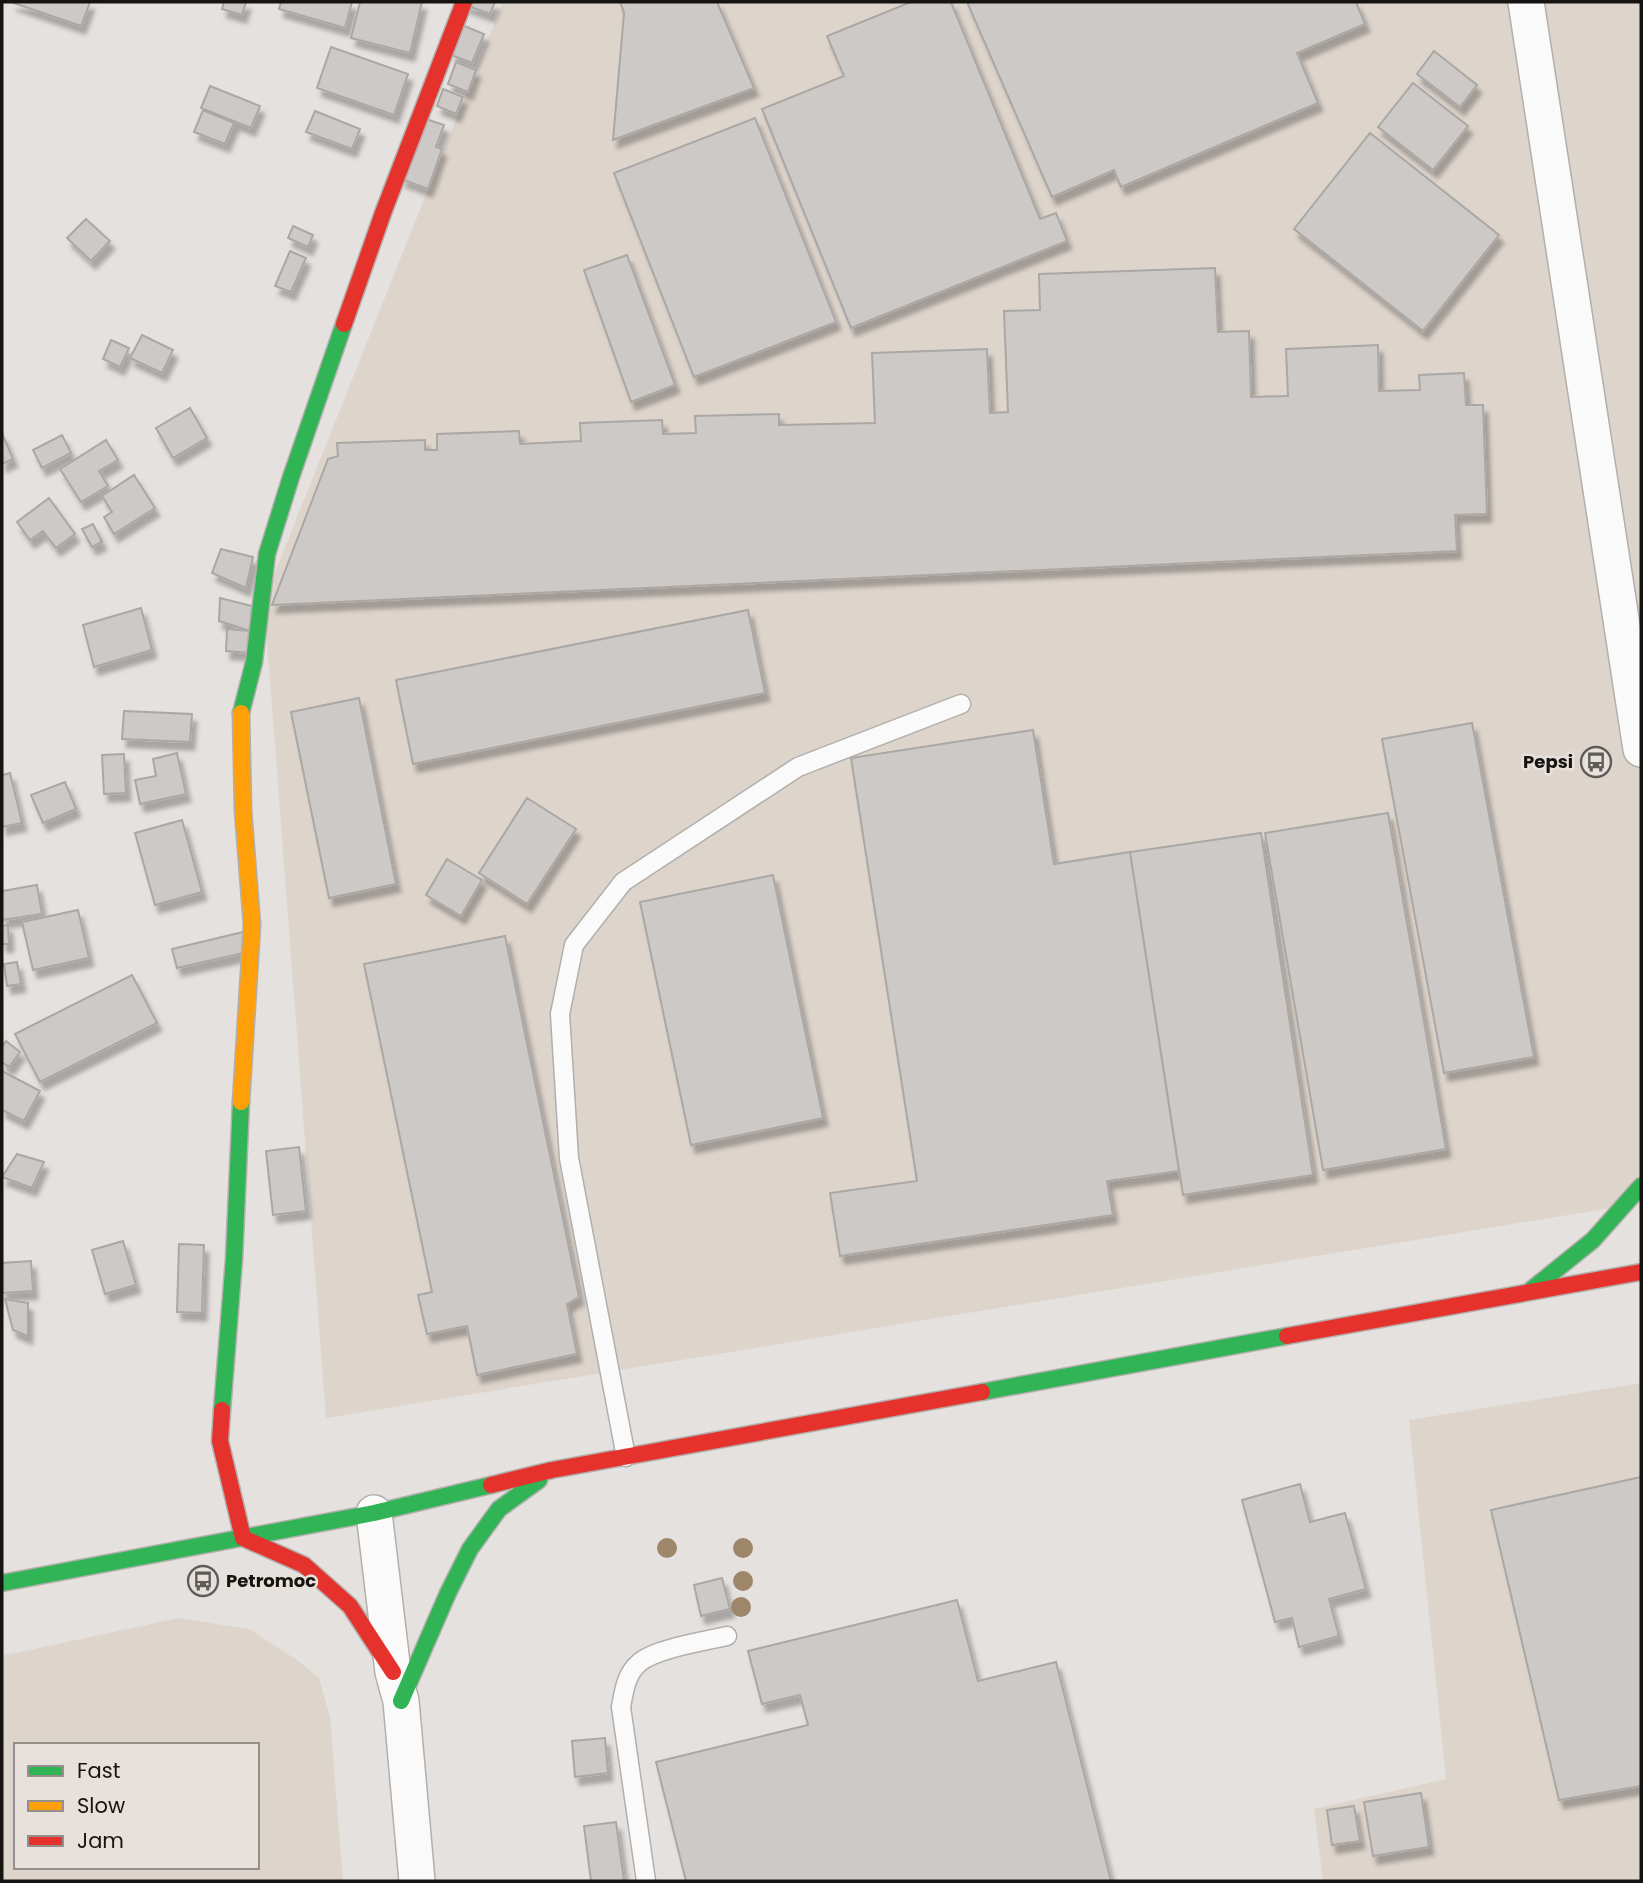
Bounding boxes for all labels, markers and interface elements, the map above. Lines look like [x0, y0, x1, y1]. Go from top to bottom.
bus stop icon: Pepsi [1579, 745, 1613, 779]
place label: Pepsi [1523, 749, 1573, 774]
bus stop icon: Petromoc [186, 1564, 220, 1598]
place label: Petromoc [226, 1568, 316, 1593]
legend [14, 1743, 259, 1869]
text: Fast [77, 1756, 120, 1785]
text: Slow [77, 1791, 125, 1820]
text: Jam [77, 1826, 124, 1855]

